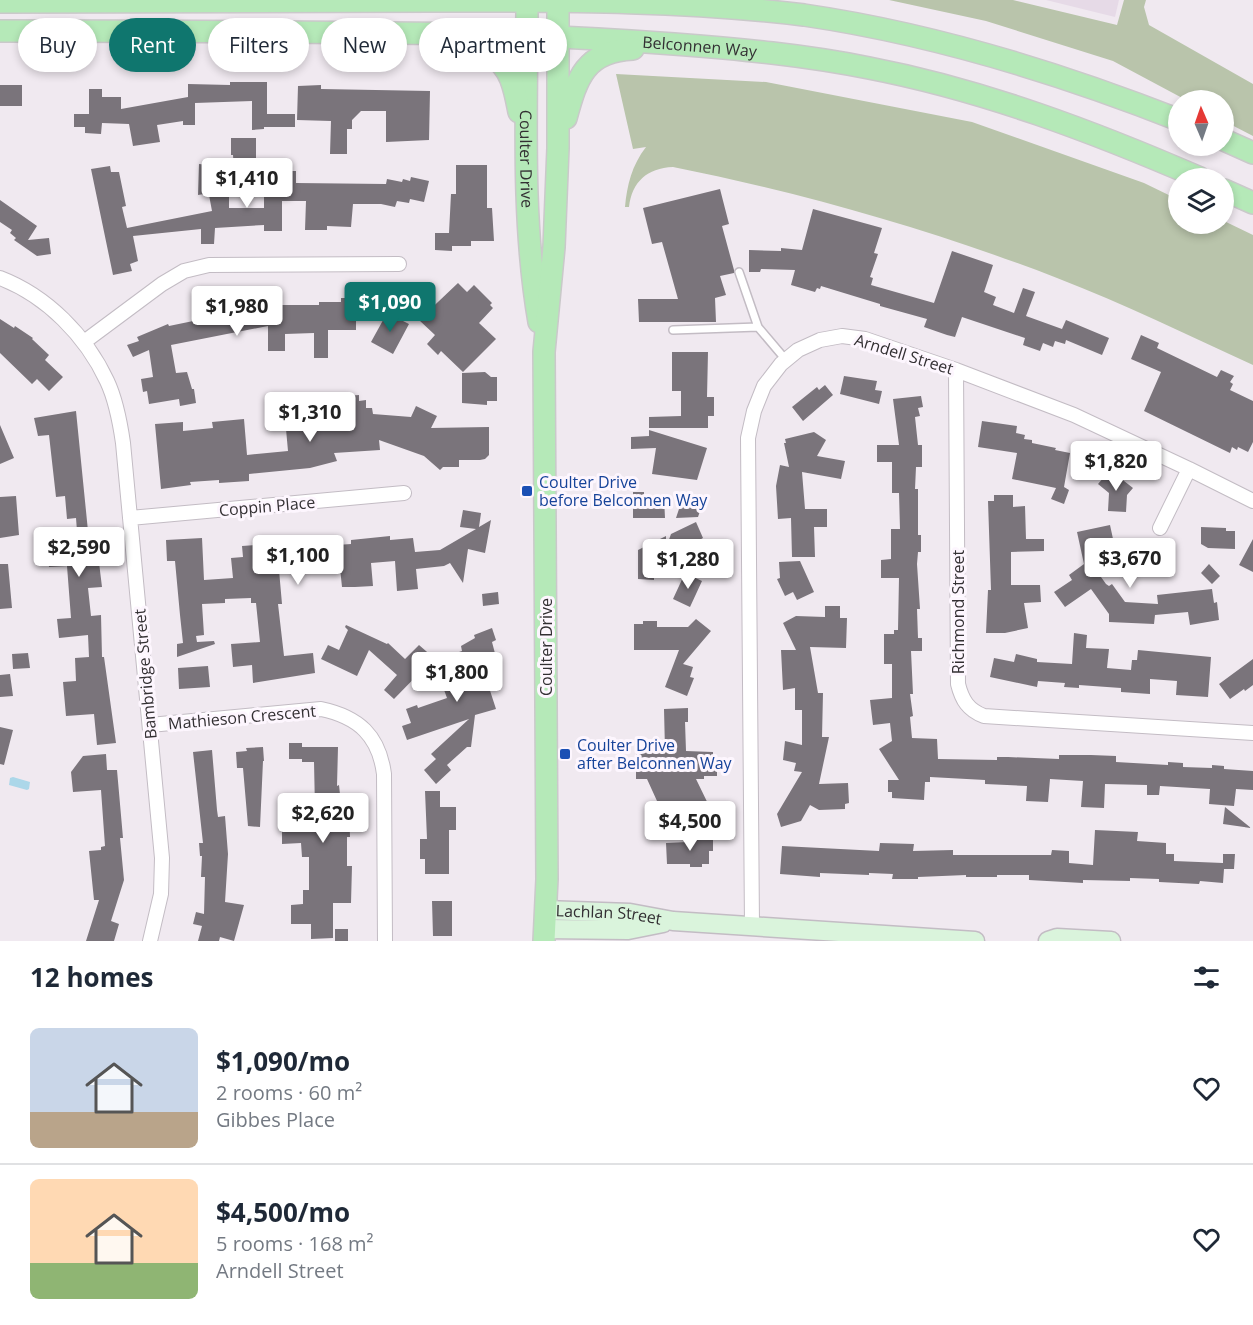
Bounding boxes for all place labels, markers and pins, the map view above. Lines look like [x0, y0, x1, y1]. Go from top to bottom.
pin: $1,410 [198, 158, 296, 209]
pin: $1,090 [341, 282, 439, 333]
pin: $1,980 [188, 286, 286, 337]
pin: $1,310 [261, 392, 359, 443]
pin: $1,820 [1067, 441, 1165, 492]
place label: Coulter Drive before Belconnen Way [539, 471, 708, 511]
marker: Coulter Drive before Belconnen Way [520, 484, 534, 498]
pin: $2,590 [30, 527, 128, 578]
pin: $1,100 [249, 535, 347, 586]
pin: $3,670 [1081, 538, 1179, 589]
pin: $1,280 [639, 539, 737, 590]
pin: $1,800 [408, 652, 506, 703]
place label: Coulter Drive after Belconnen Way [577, 734, 733, 774]
marker: Coulter Drive after Belconnen Way [558, 747, 572, 761]
pin: $2,620 [274, 793, 372, 844]
pin: $4,500 [641, 801, 739, 852]

